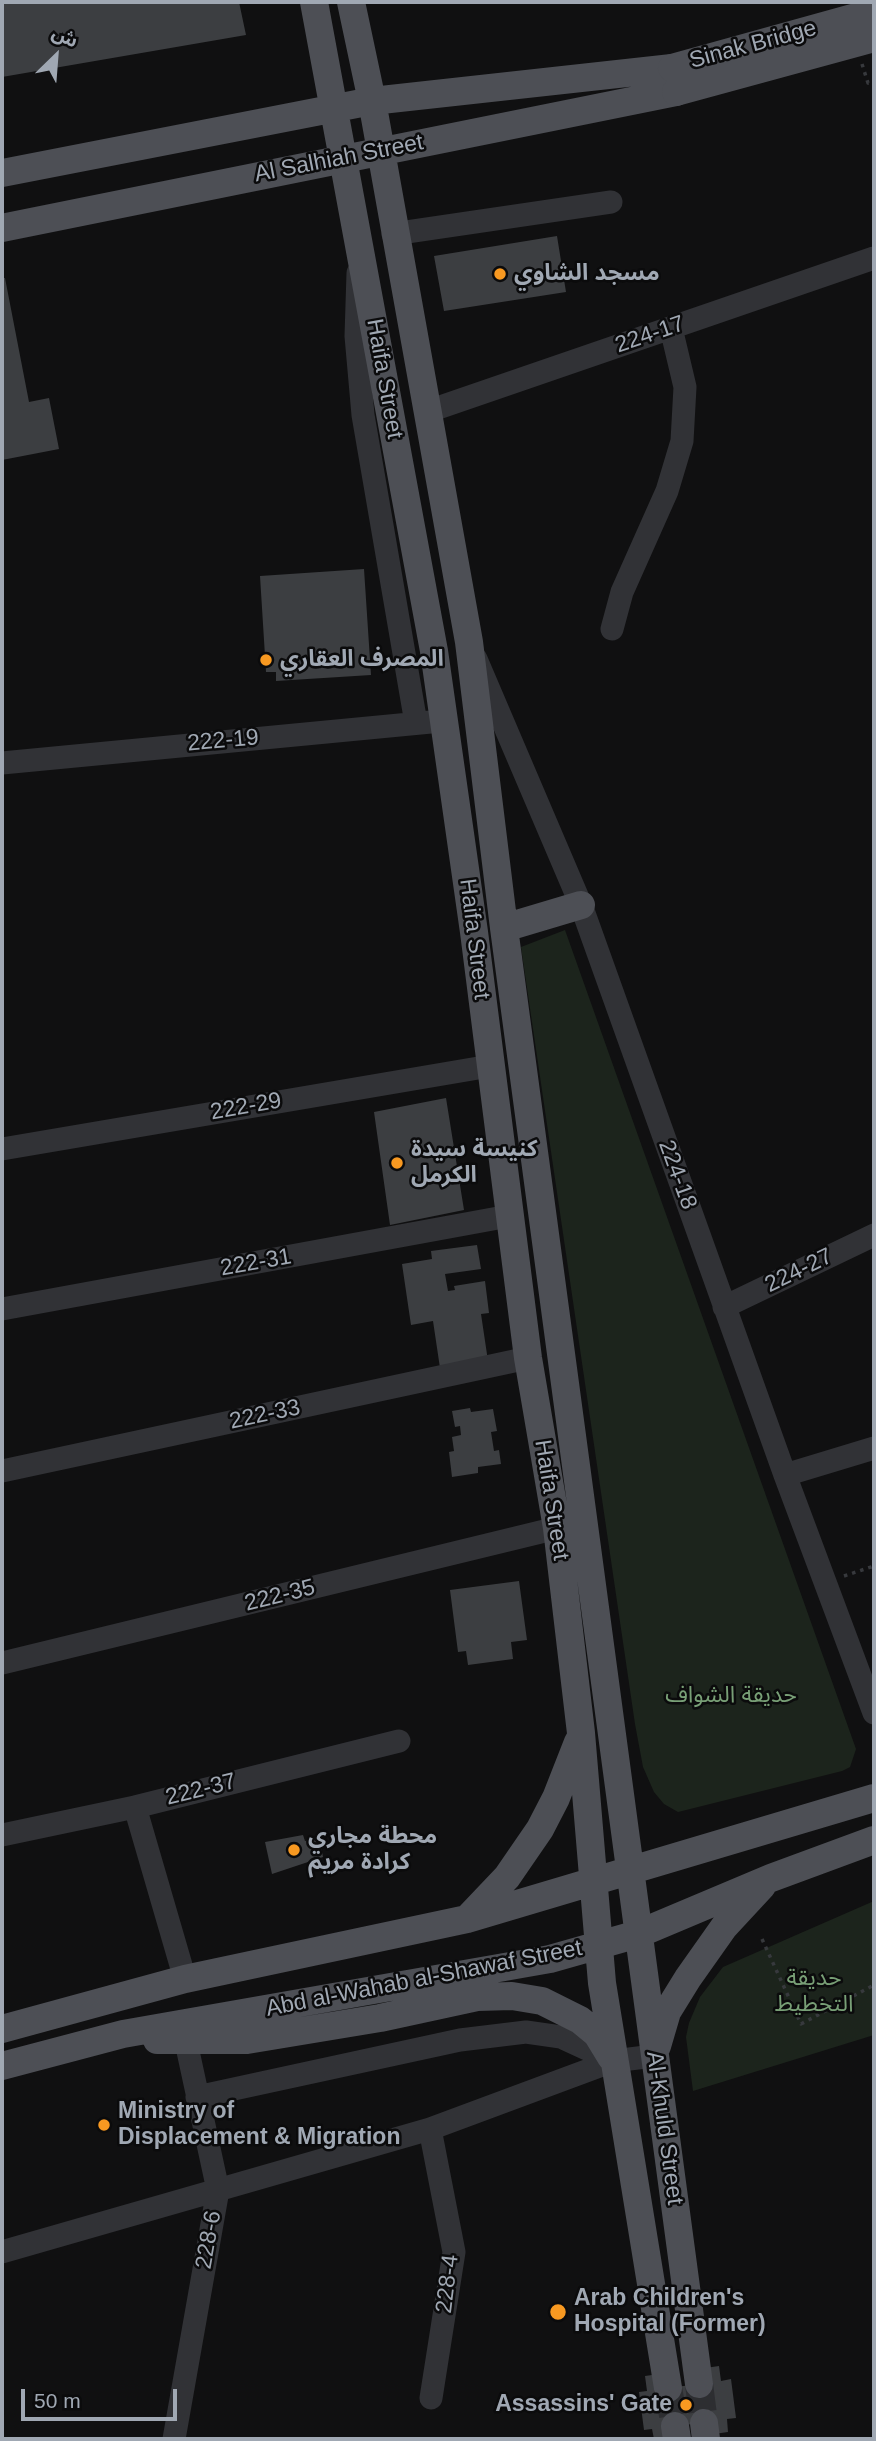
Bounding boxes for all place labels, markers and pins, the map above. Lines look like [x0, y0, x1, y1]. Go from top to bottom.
place label: مسجد الشاوي [514, 260, 660, 288]
marker: مسجد الشاوي [492, 266, 508, 282]
place label: المصرف العقاري [280, 646, 444, 674]
marker: المصرف العقاري [258, 652, 274, 668]
place label: كنيسة سيدة الكرمل [411, 1136, 538, 1190]
marker: كنيسة سيدة الكرمل [389, 1155, 405, 1171]
place label: محطة مجاري كرادة مريم [308, 1823, 437, 1877]
marker: محطة مجاري كرادة مريم [286, 1842, 302, 1858]
place label: Ministry of Displacement & Migration [118, 2098, 400, 2152]
marker: Ministry of Displacement & Migration [96, 2117, 112, 2133]
place label: Arab Children's Hospital (Former) [574, 2285, 766, 2339]
marker: Arab Children's Hospital (Former) [548, 2302, 568, 2322]
place label: Assassins' Gate [495, 2391, 672, 2419]
marker: Assassins' Gate [678, 2397, 694, 2413]

